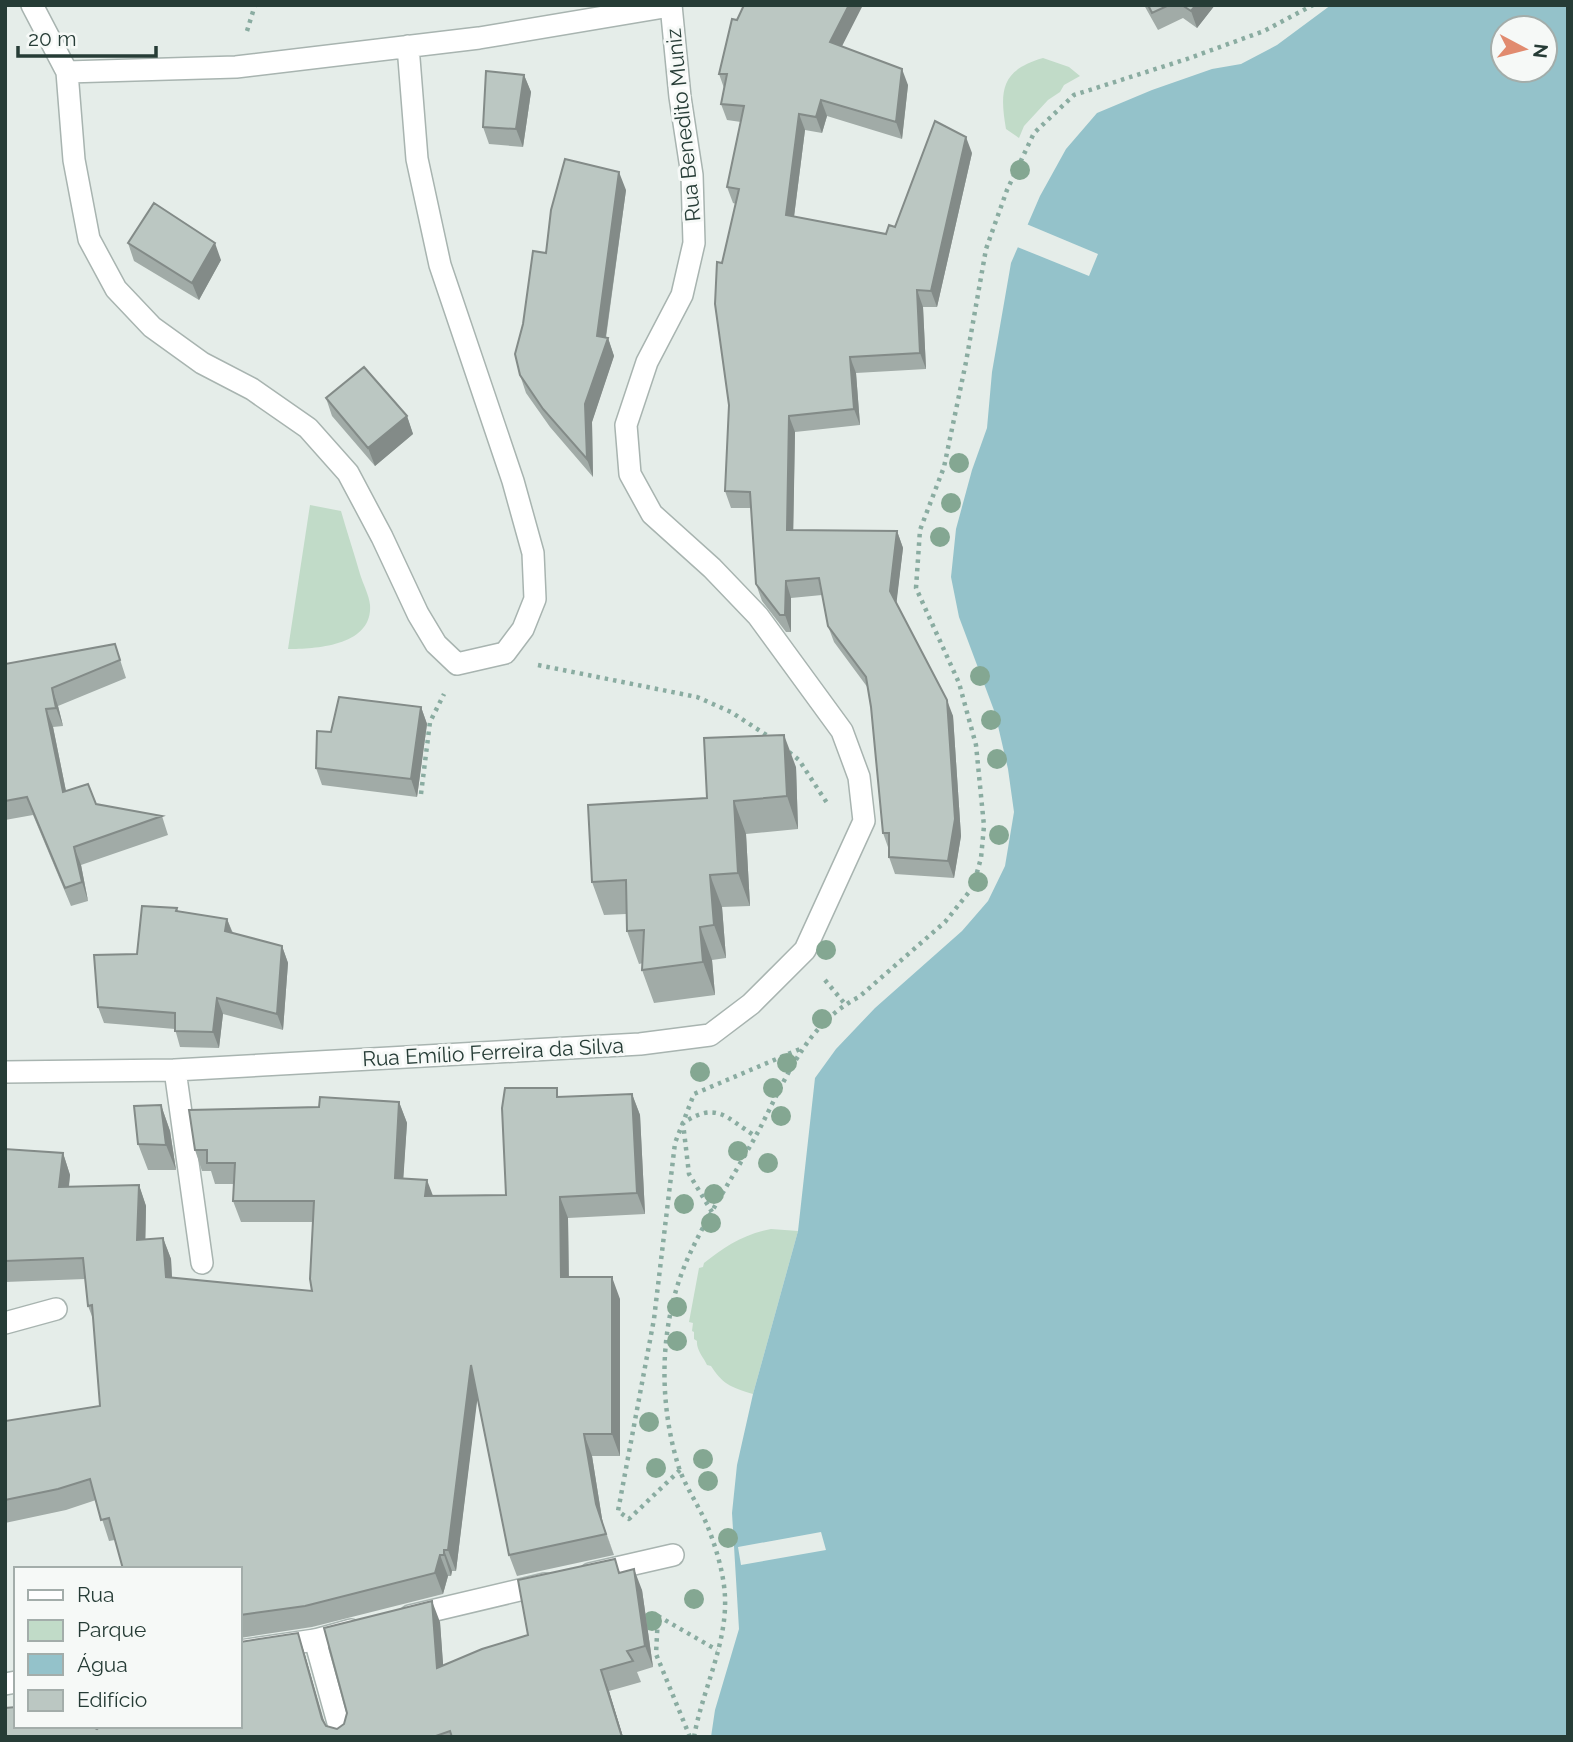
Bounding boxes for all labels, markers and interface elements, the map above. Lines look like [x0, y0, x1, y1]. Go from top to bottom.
scale bar [18, 14, 156, 58]
north arrow [1489, 14, 1559, 84]
text: 20 m [28, 26, 76, 51]
street label: Rua Benedito Muniz [660, 27, 706, 223]
text: N [1529, 43, 1553, 60]
street label: Rua Emílio Ferreira da Silva [362, 1033, 624, 1071]
legend [14, 1567, 242, 1728]
text: Rua [77, 1582, 114, 1607]
text: Parque [77, 1617, 146, 1642]
text: Água [77, 1652, 128, 1677]
text: Edifício [77, 1687, 147, 1712]

